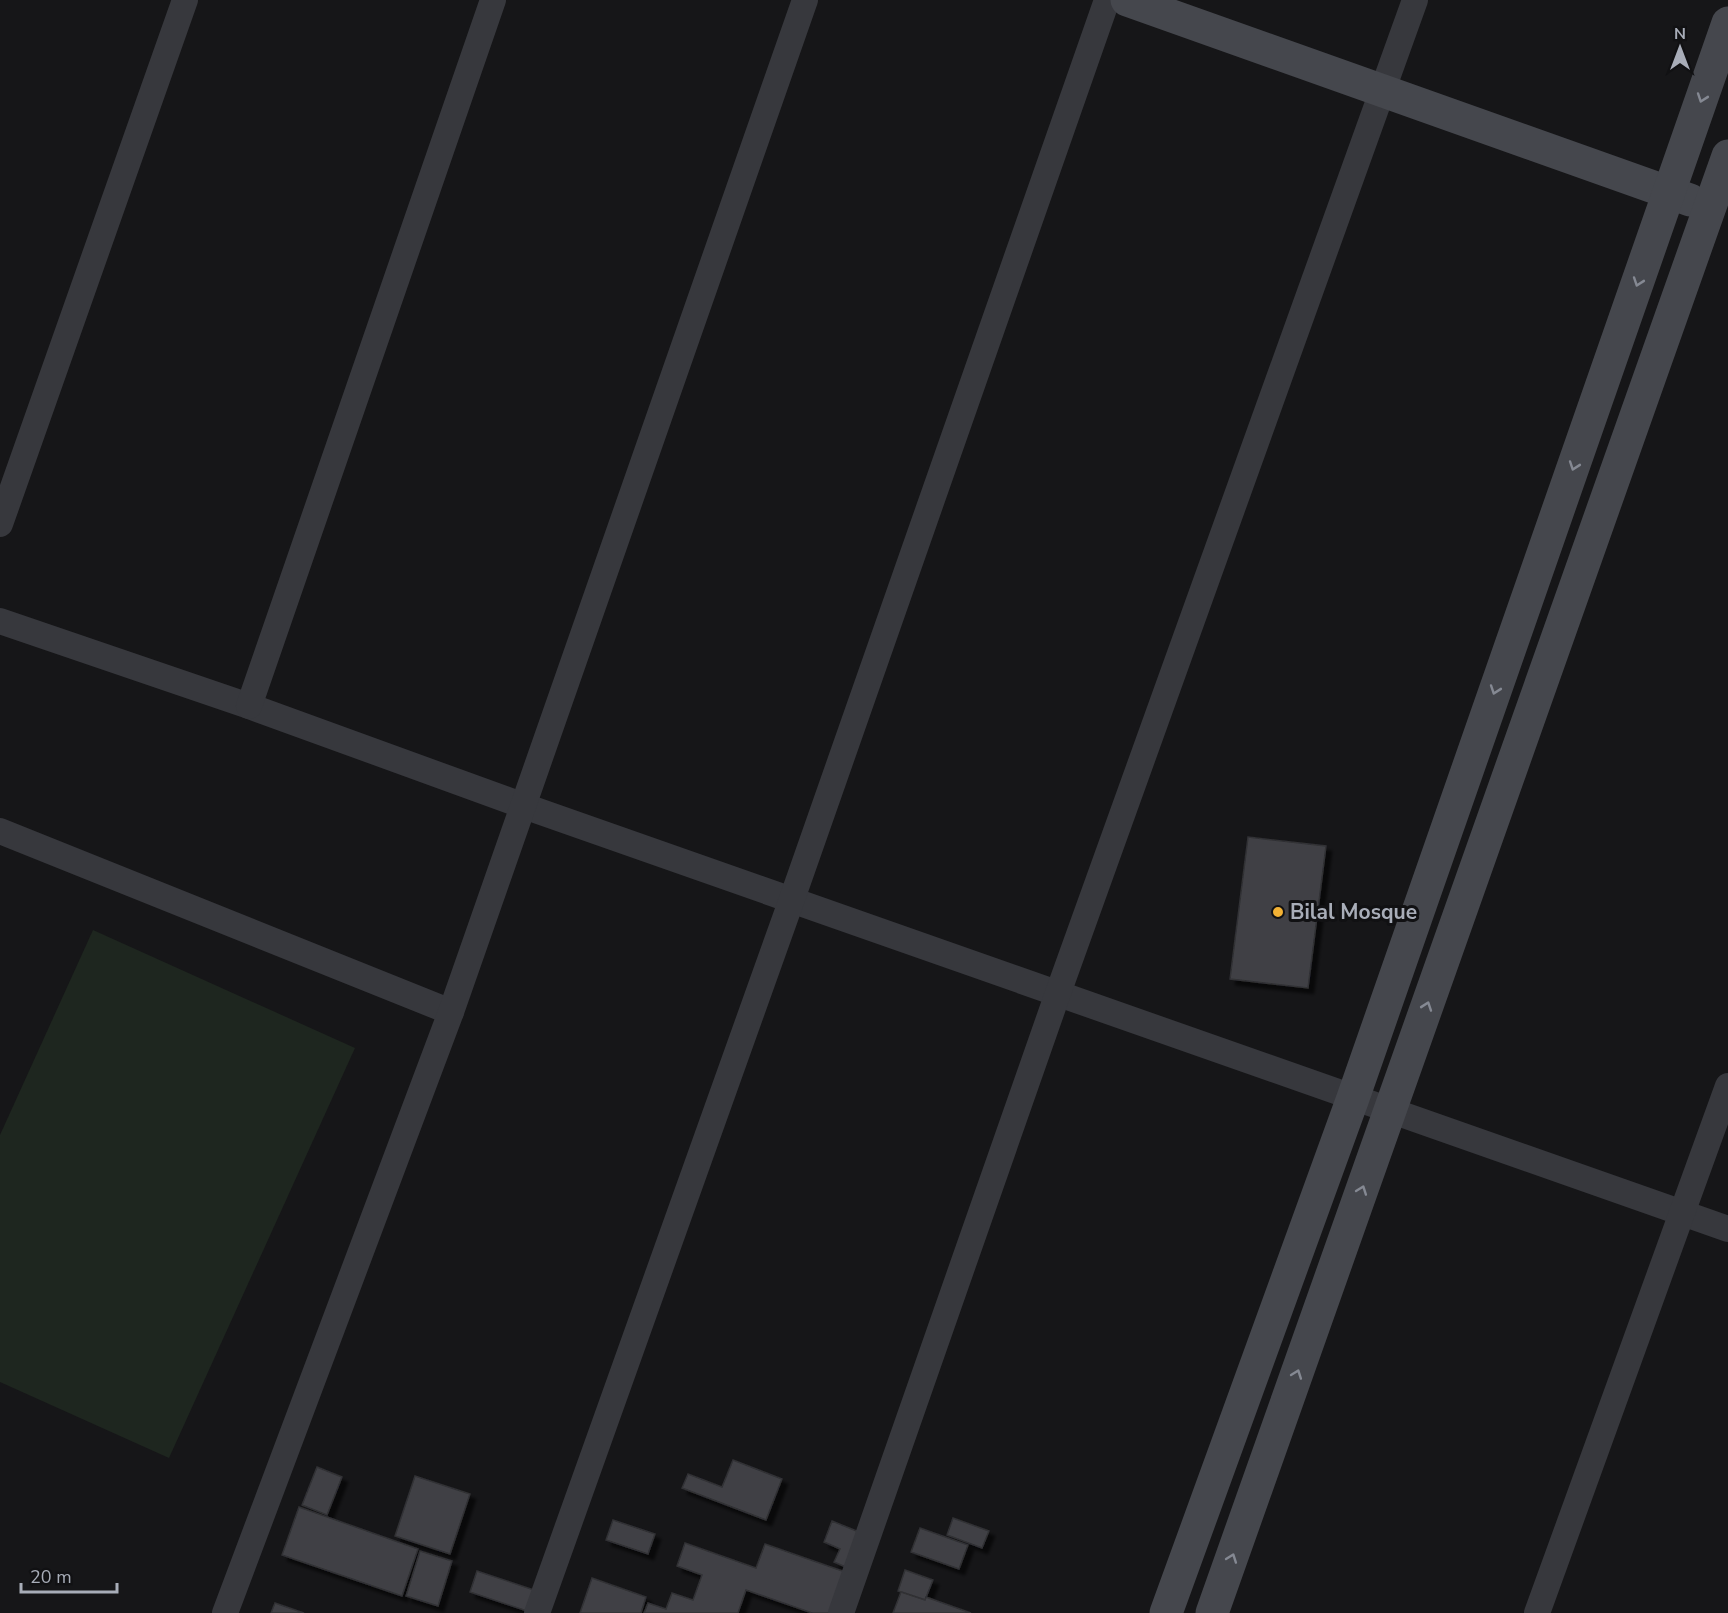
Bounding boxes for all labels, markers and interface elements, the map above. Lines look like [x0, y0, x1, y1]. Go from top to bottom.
north arrow [1650, 18, 1710, 78]
text: N [1674, 23, 1686, 45]
one-way arrow [1696, 92, 1709, 103]
one-way arrow [1632, 276, 1645, 287]
one-way arrow [1568, 460, 1581, 471]
one-way arrow [1490, 684, 1503, 695]
place label: Bilal Mosque [1290, 898, 1417, 926]
marker: Bilal Mosque [1271, 905, 1285, 919]
one-way arrow [1420, 1002, 1432, 1012]
one-way arrow [1355, 1185, 1367, 1196]
one-way arrow [1289, 1369, 1302, 1380]
one-way arrow [1224, 1553, 1237, 1564]
scale bar [21, 1556, 117, 1594]
text: 20 m [30, 1565, 72, 1589]

